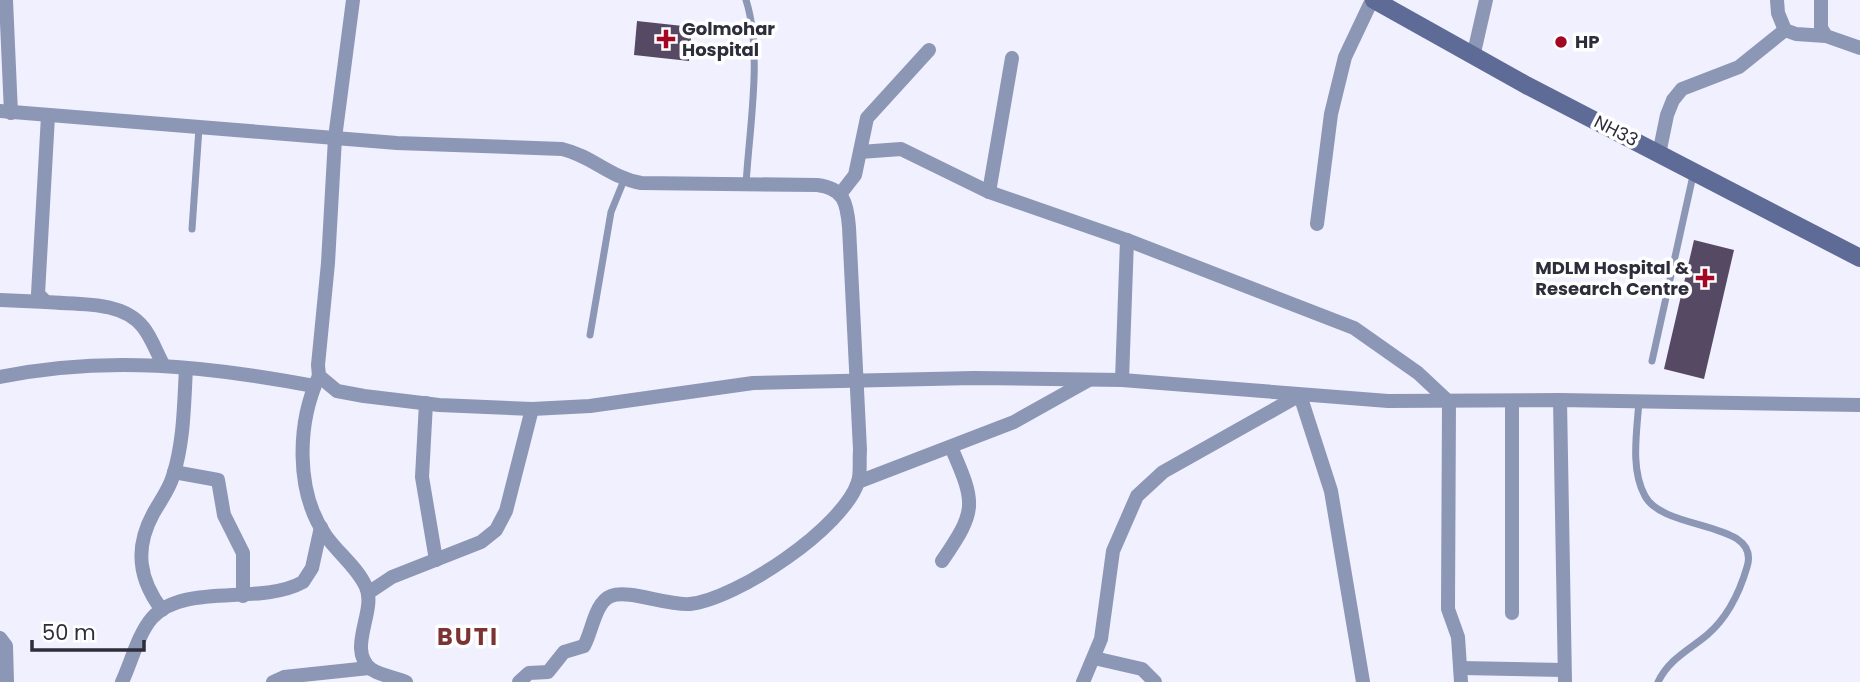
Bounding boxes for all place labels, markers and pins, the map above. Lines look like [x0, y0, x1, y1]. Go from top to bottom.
place label: Golmohar Hospital [682, 16, 775, 62]
marker: Golmohar Hospital [656, 29, 676, 49]
place label: HP [1575, 29, 1599, 54]
marker: HP [1553, 34, 1569, 50]
place label: MDLM Hospital & Research Centre [1535, 255, 1690, 301]
marker: MDLM Hospital & Research Centre [1695, 268, 1715, 288]

